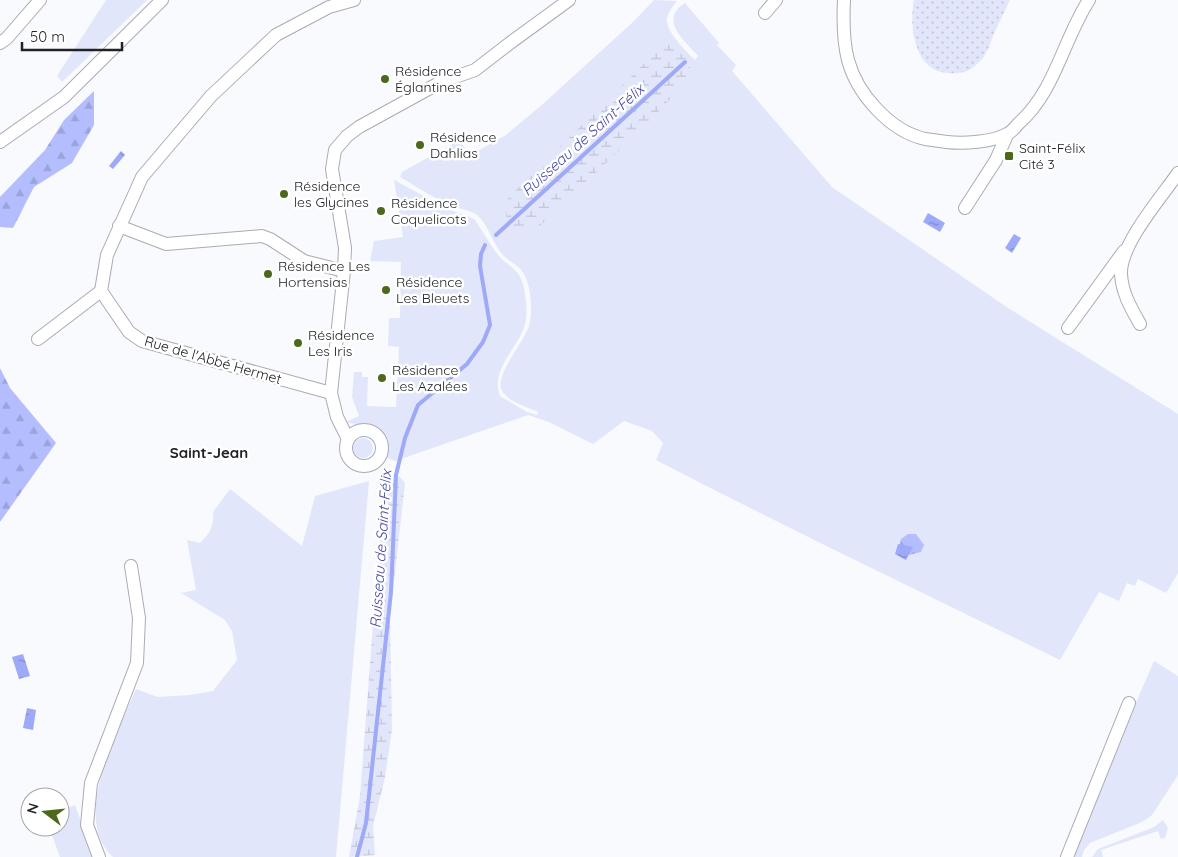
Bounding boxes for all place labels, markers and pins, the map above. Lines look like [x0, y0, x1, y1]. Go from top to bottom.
place label: Résidence Églantines [395, 62, 462, 96]
marker: Résidence Églantines [379, 73, 391, 85]
place label: Résidence Dahlias [430, 128, 497, 162]
marker: Résidence Dahlias [414, 139, 426, 151]
place label: Saint-Félix Cité 3 [1019, 139, 1085, 173]
marker: Saint-Félix Cité 3 [1003, 150, 1015, 162]
place label: Résidence les Glycines [294, 177, 369, 211]
marker: Résidence les Glycines [278, 188, 290, 200]
place label: Résidence Coquelicots [391, 194, 466, 228]
marker: Résidence Coquelicots [375, 205, 387, 217]
place label: Résidence Les Hortensias [278, 257, 370, 291]
marker: Résidence Les Hortensias [262, 268, 274, 280]
place label: Résidence Les Bleuets [396, 273, 469, 307]
marker: Résidence Les Bleuets [380, 284, 392, 296]
place label: Résidence Les Iris [308, 326, 375, 360]
marker: Résidence Les Iris [292, 337, 304, 349]
place label: Résidence Les Azalées [392, 361, 467, 395]
marker: Résidence Les Azalées [376, 372, 388, 384]

